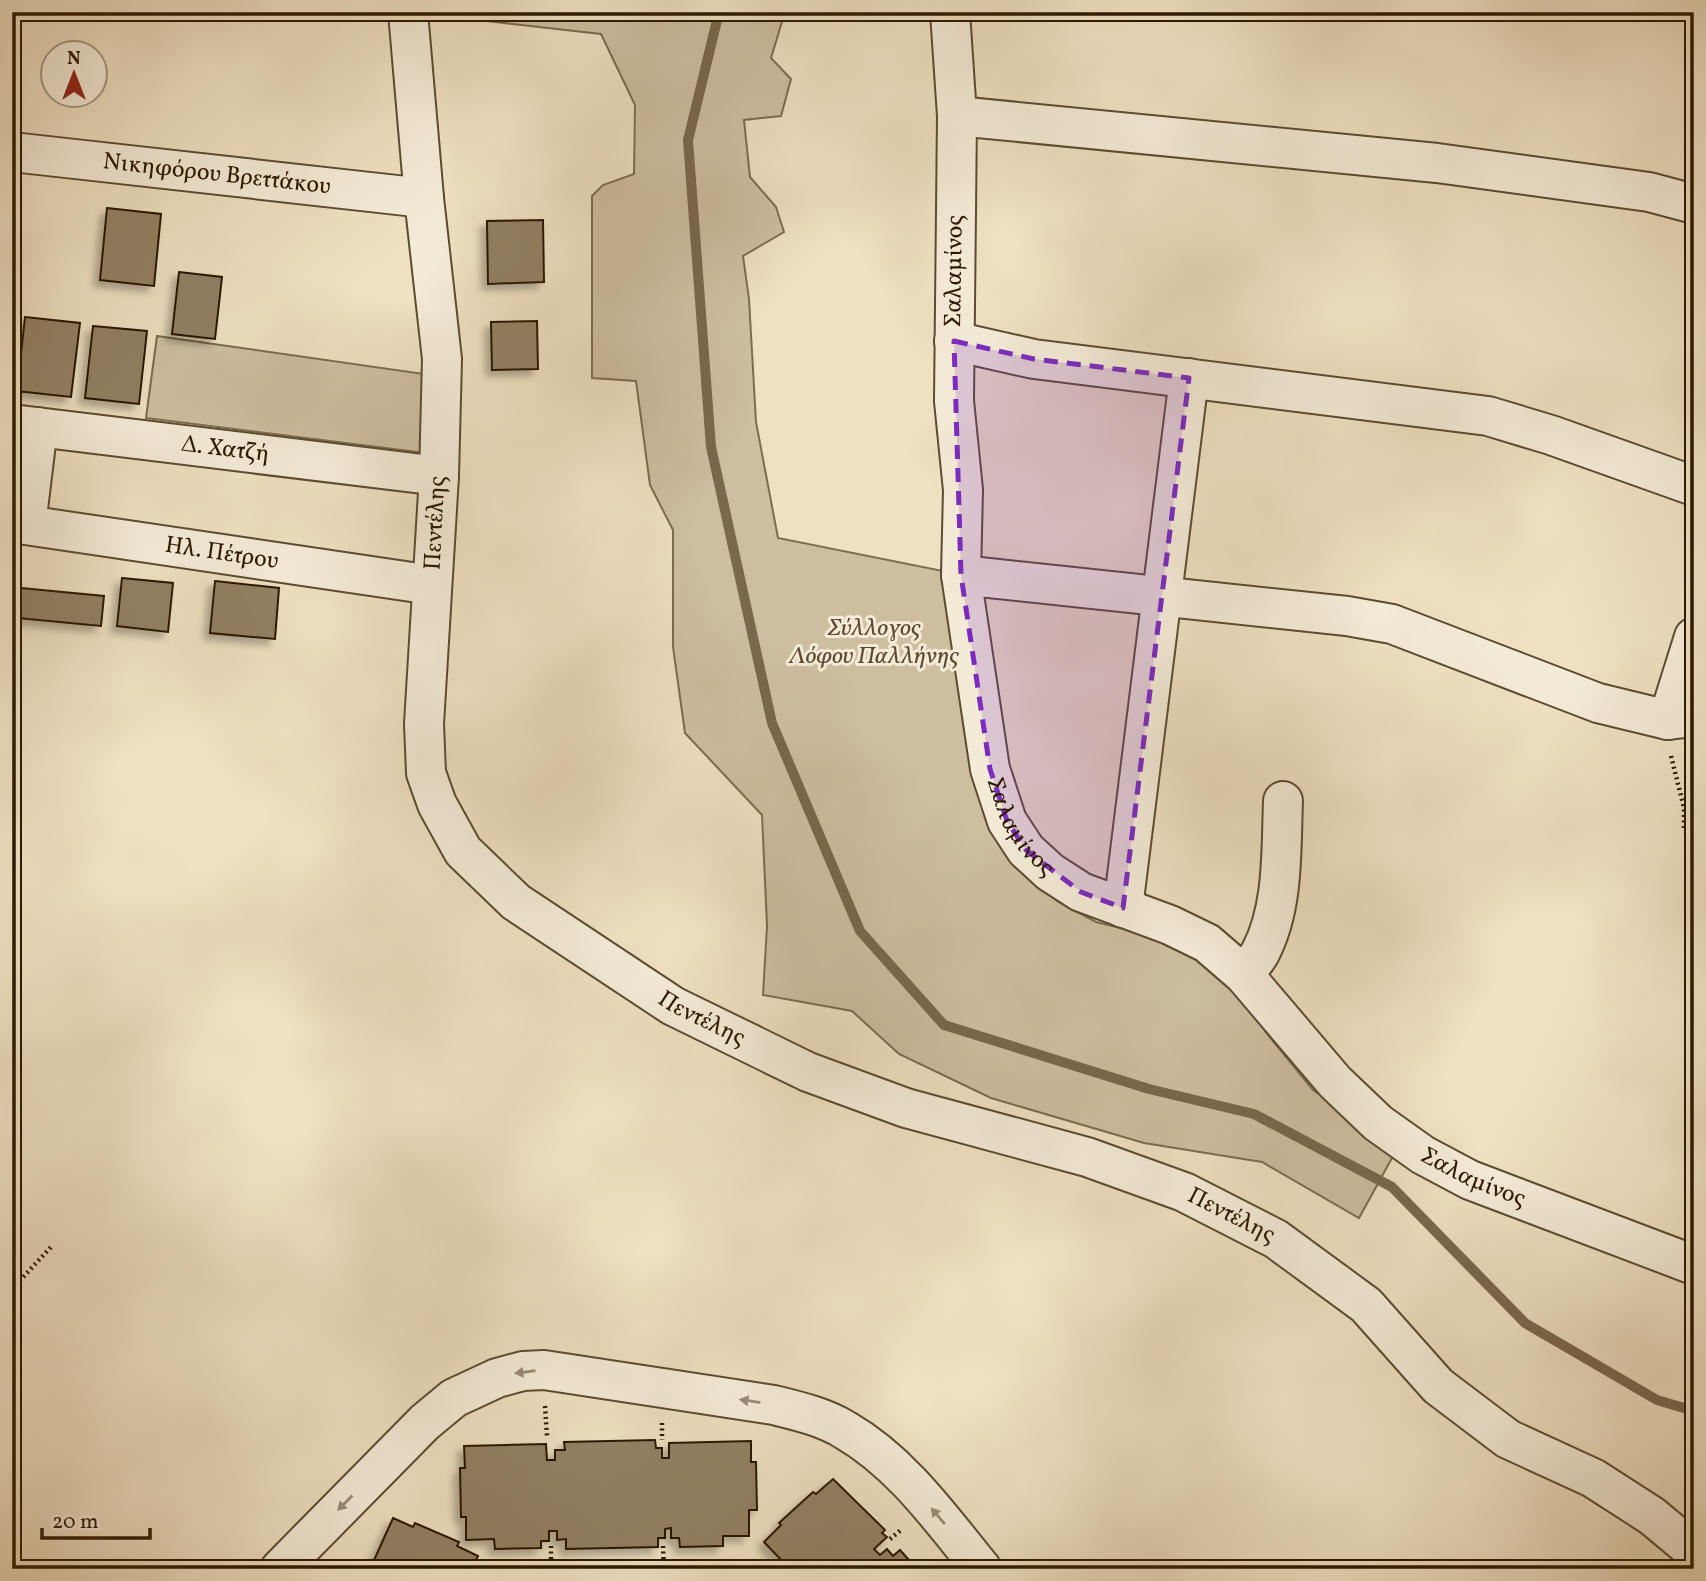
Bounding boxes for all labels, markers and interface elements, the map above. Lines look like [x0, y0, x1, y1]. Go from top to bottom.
north arrow [38, 38, 108, 108]
text: N [67, 46, 81, 72]
street label: Νικηφόρου Βρεττάκου [101, 145, 332, 204]
street label: Σαλαμίνος [937, 214, 973, 328]
street label: Δ. Χατζή [179, 428, 271, 472]
street label: Πεντέλης [417, 475, 455, 571]
street label: Ηλ. Πέτρου [163, 529, 281, 579]
park label: Σύλλογος Λόφου Παλλήνης [788, 612, 959, 674]
street label: Σαλαμίνος [977, 773, 1062, 885]
street label: Πεντέλης [650, 983, 751, 1056]
street label: Σαλαμίνος [1414, 1139, 1531, 1217]
street label: Πεντέλης [1181, 1179, 1281, 1253]
one-way arrow [514, 1367, 536, 1378]
one-way arrow [739, 1396, 761, 1407]
one-way arrow [337, 1494, 354, 1510]
scale bar [42, 1497, 150, 1541]
text: 20 m [52, 1508, 98, 1537]
one-way arrow [931, 1508, 946, 1525]

